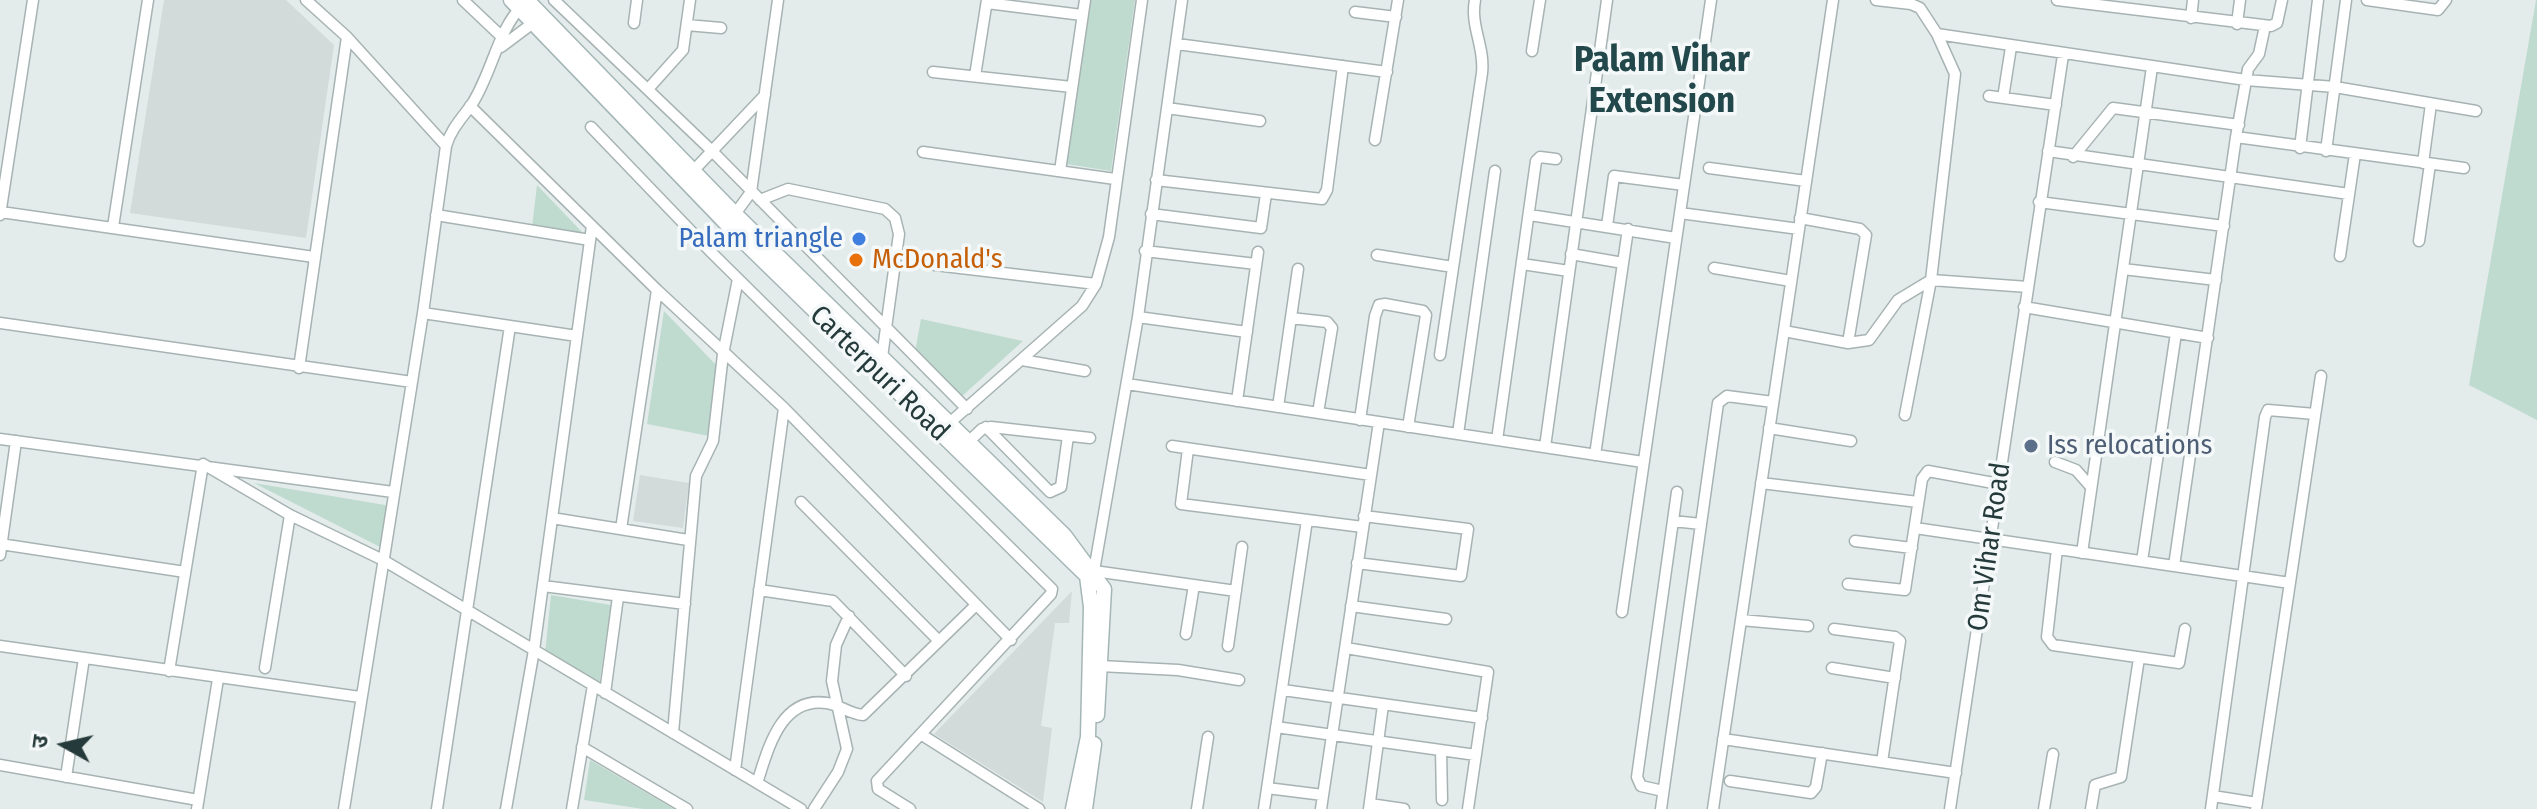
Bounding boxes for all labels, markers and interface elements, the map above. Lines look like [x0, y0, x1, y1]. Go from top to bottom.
district label: Palam Vihar Extension [1574, 39, 1750, 124]
place label: Palam triangle [679, 222, 843, 256]
marker: Palam triangle [850, 230, 868, 248]
place label: McDonald's [872, 243, 1003, 277]
marker: McDonald's [847, 251, 865, 269]
street label: Carterpuri Road [802, 299, 956, 449]
place label: Iss relocations [2047, 429, 2212, 463]
marker: Iss relocations [2022, 437, 2040, 455]
street label: Om Vihar Road [1962, 461, 2018, 633]
north arrow [24, 705, 104, 785]
text: उ [25, 733, 54, 750]

